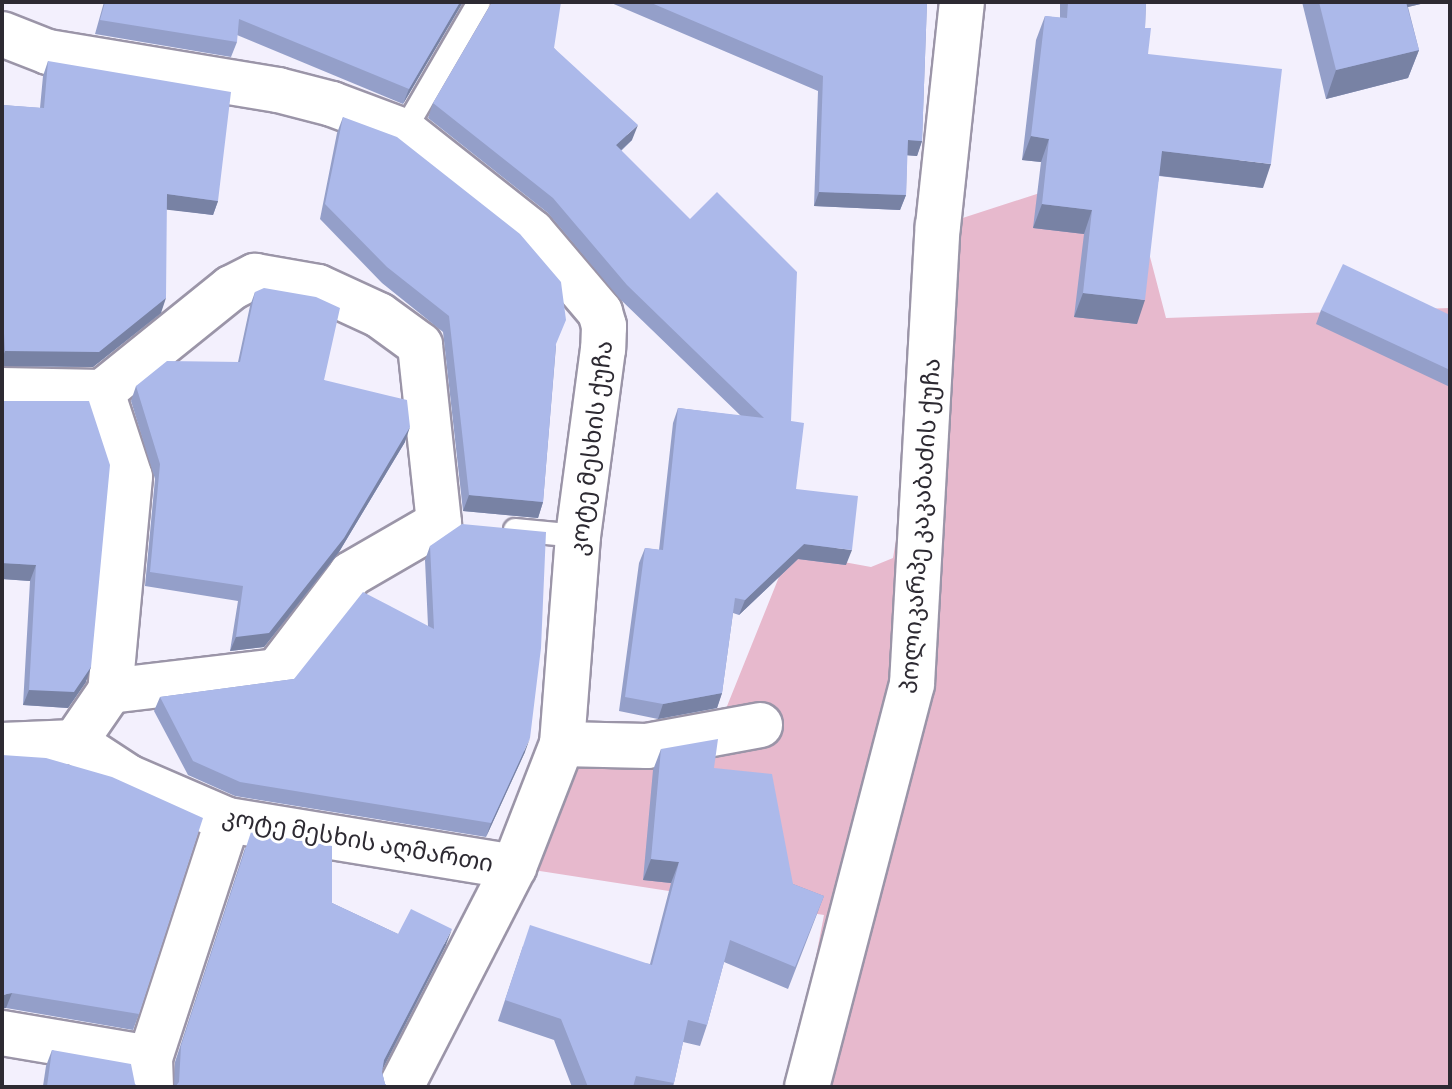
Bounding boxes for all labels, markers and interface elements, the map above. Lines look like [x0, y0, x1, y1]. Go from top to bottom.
street label: კოტე მესხის ქუჩა [563, 339, 617, 557]
street label: პოლიკარპე კაკაბაძის ქუჩა [893, 357, 945, 695]
street label: კოტე მესხის აღმართი [220, 801, 496, 877]

